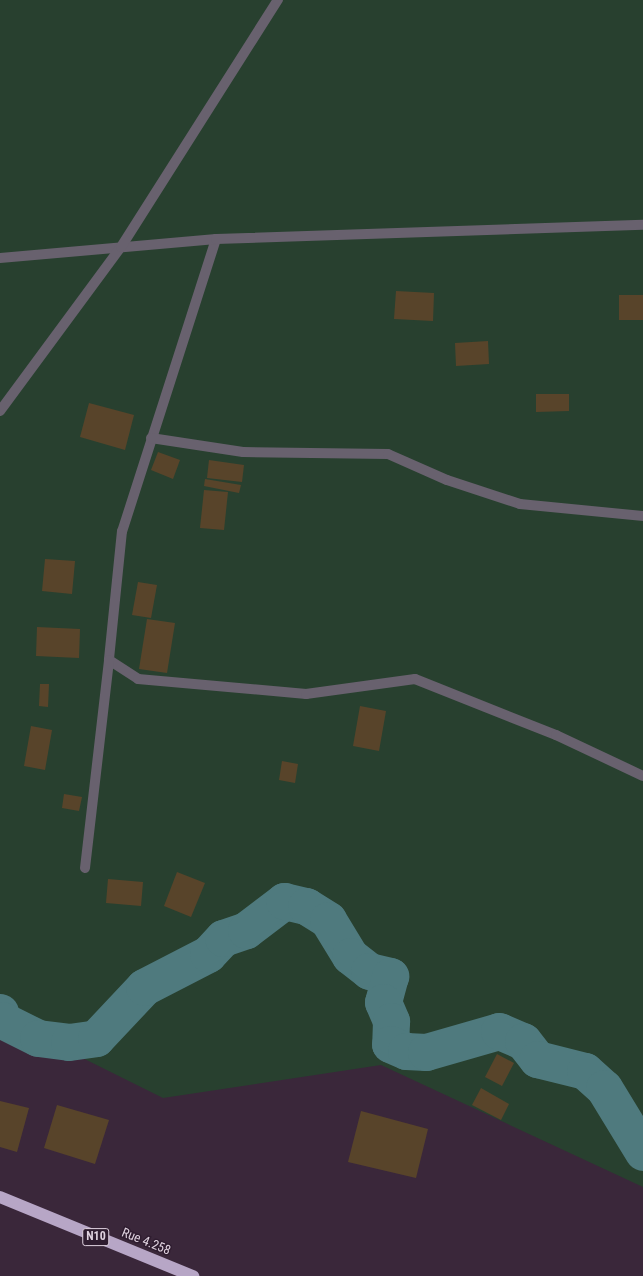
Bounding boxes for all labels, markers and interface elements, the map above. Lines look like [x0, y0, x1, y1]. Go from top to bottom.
street label: Rue 4.258 [119, 1225, 173, 1259]
road number: N10 [82, 1227, 110, 1247]

